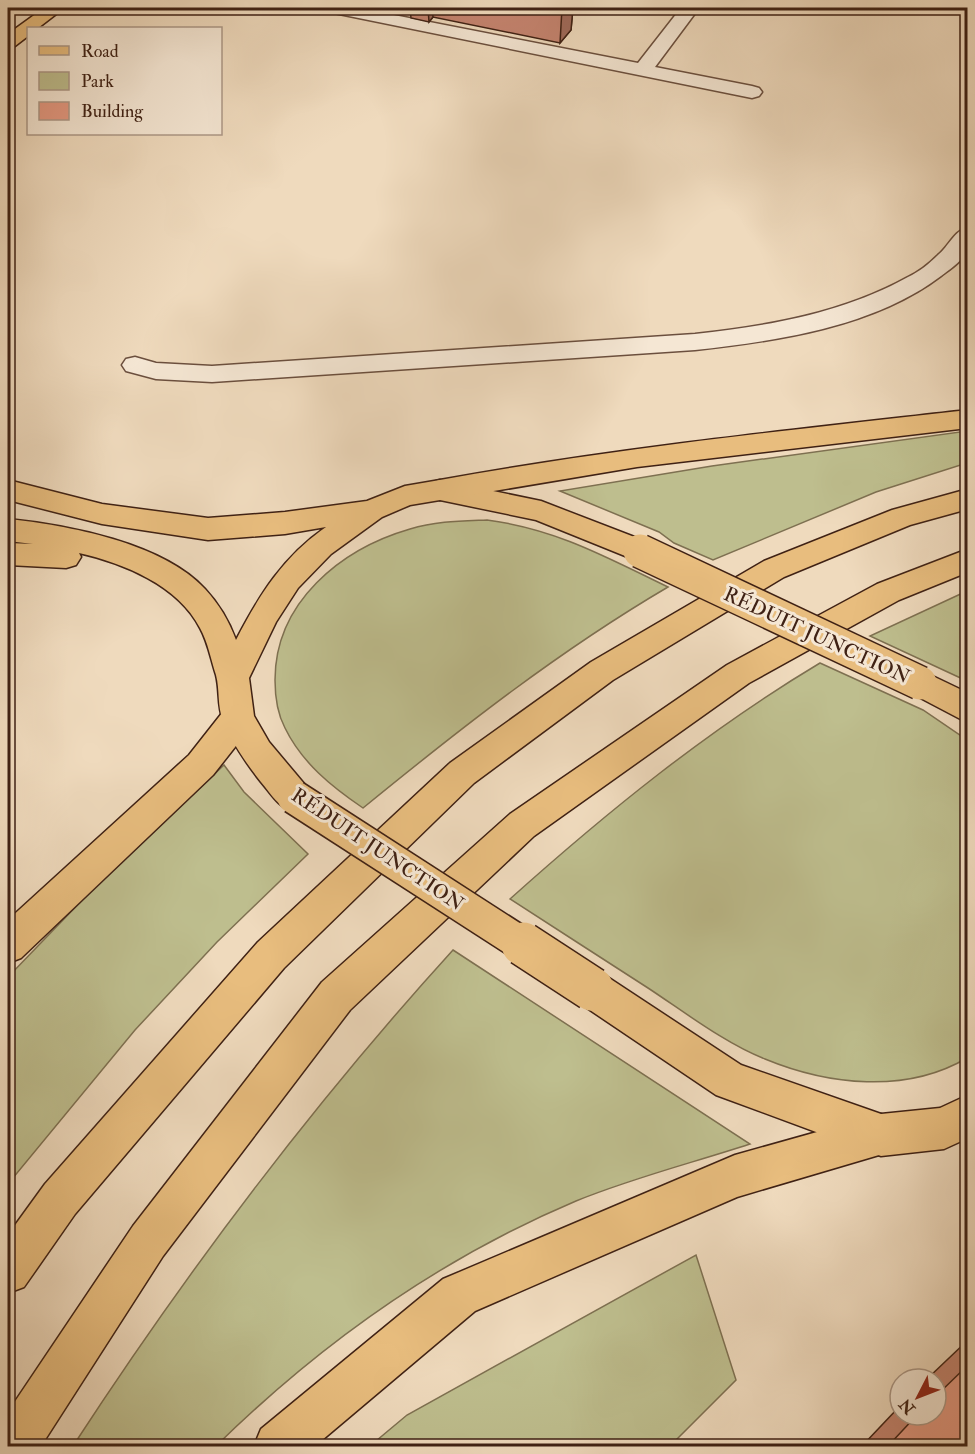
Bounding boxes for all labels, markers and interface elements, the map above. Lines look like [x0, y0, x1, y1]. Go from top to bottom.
legend [27, 27, 222, 135]
text: Road [81, 40, 119, 63]
text: Park [81, 70, 114, 93]
text: Building [81, 100, 144, 123]
street label: RÉDUIT JUNCTION [720, 580, 914, 690]
street label: RÉDUIT JUNCTION [287, 782, 469, 916]
north arrow [888, 1367, 948, 1427]
text: N [895, 1394, 920, 1419]

